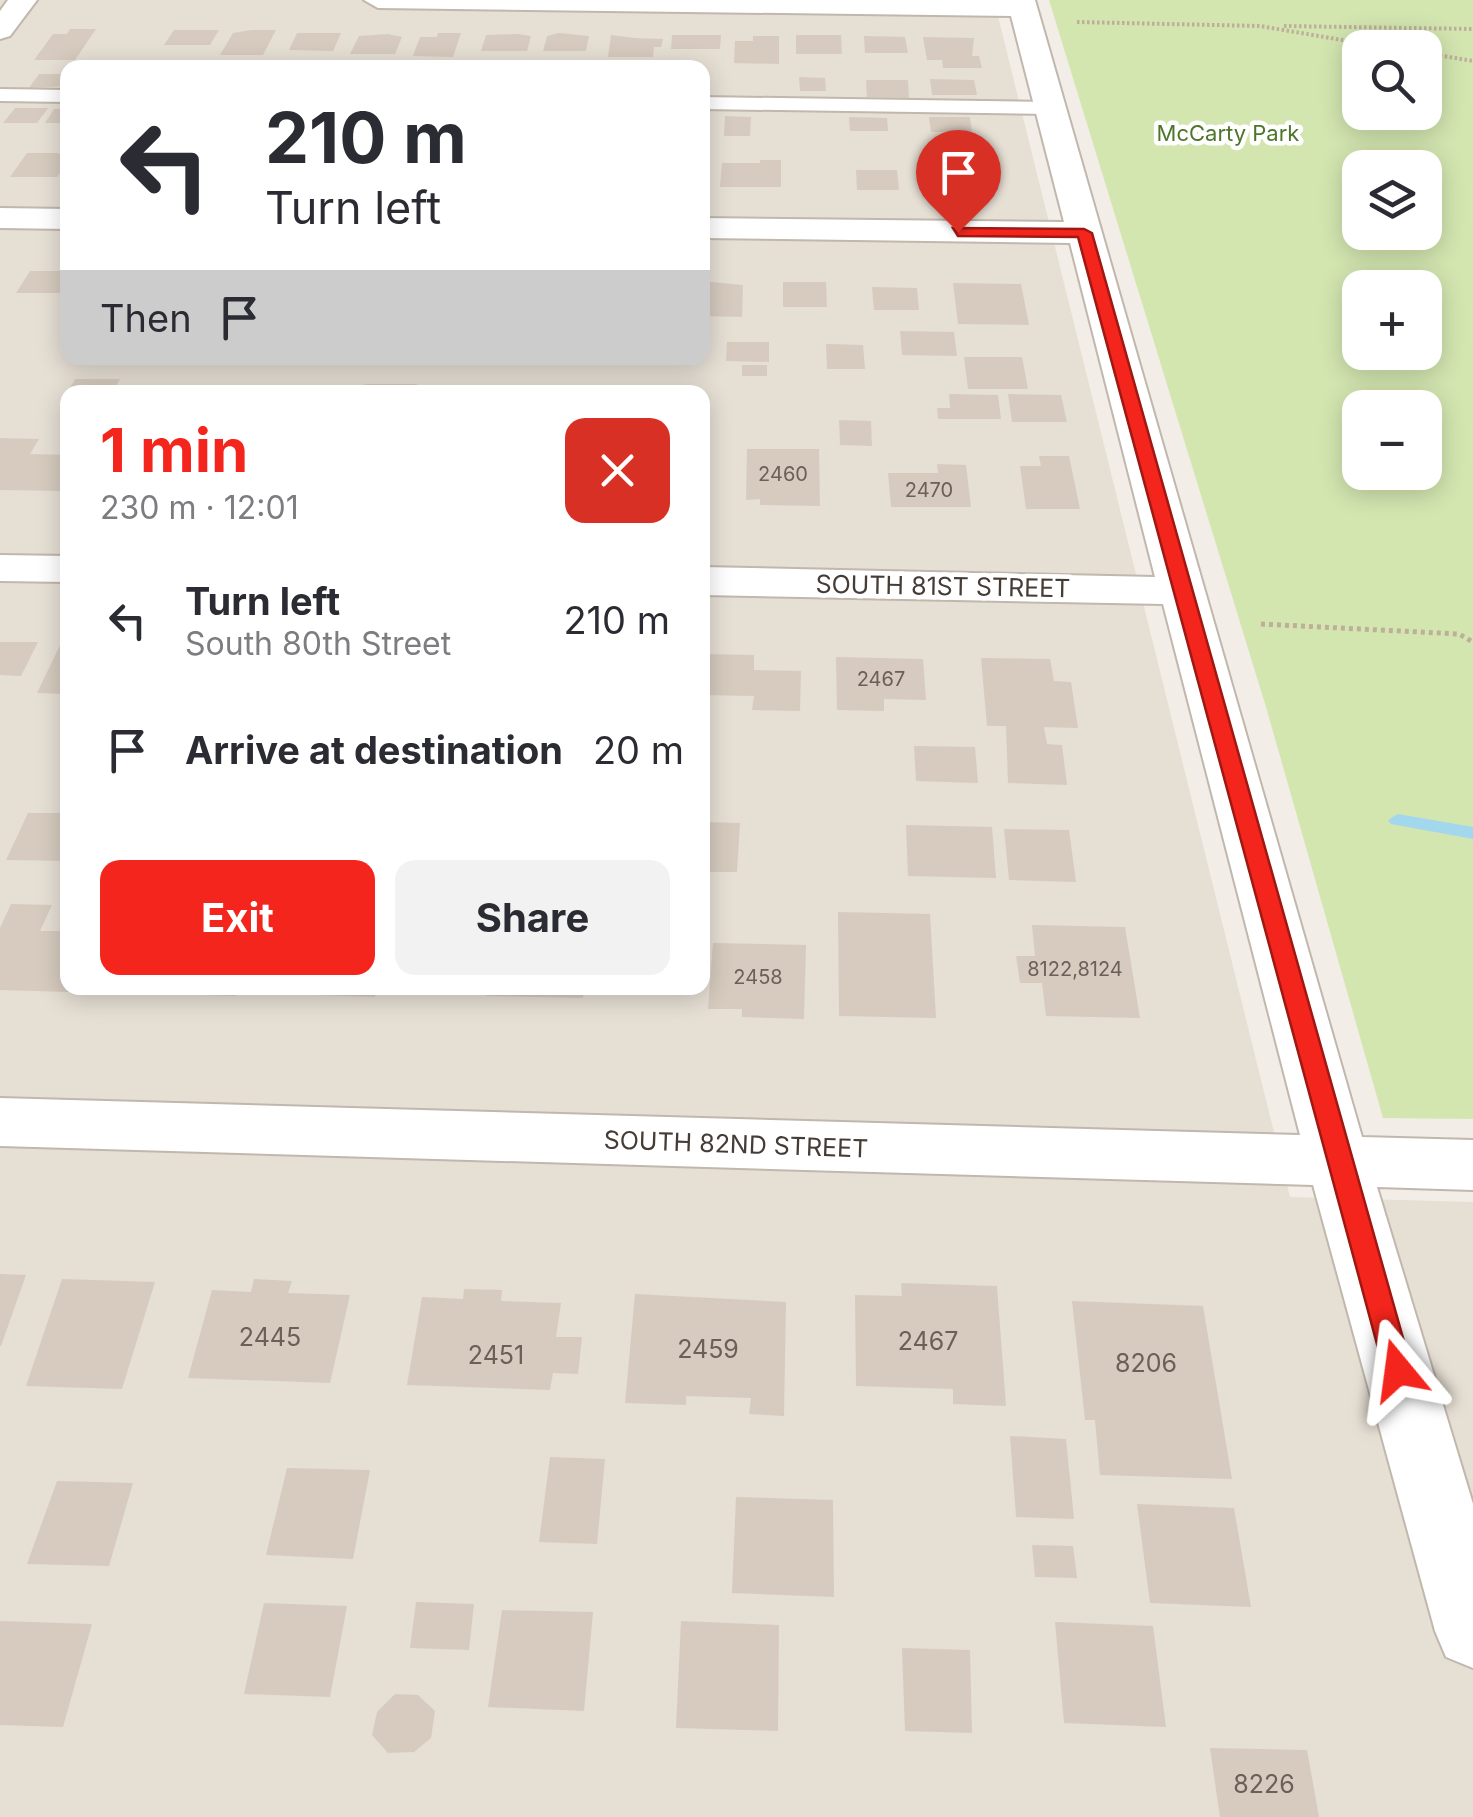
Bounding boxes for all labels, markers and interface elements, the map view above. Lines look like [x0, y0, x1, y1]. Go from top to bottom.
map controls [1342, 30, 1442, 490]
button: search [1342, 30, 1442, 130]
text: 210 m [265, 95, 467, 180]
icon: left [100, 100, 230, 230]
park label: McCarty Park [1157, 120, 1299, 146]
pin [916, 130, 1001, 233]
icon: arrive [931, 145, 986, 200]
button: layers [1342, 150, 1442, 250]
text: Turn left [265, 180, 441, 235]
button: + [1342, 270, 1442, 370]
icon: arrive [212, 290, 267, 345]
text: Then [100, 295, 192, 341]
button: − [1342, 390, 1442, 490]
text: 1 min [100, 414, 248, 486]
button: close [565, 418, 670, 523]
house number: 2460 [758, 462, 808, 486]
house number: 2470 [905, 478, 953, 502]
text: 230 m · 12:01 [100, 488, 299, 527]
street label: SOUTH 81ST STREET [815, 569, 1071, 603]
text: Turn left [185, 578, 340, 624]
icon: left [100, 593, 155, 648]
text: 210 m [563, 597, 670, 643]
text: South 80th Street [185, 624, 451, 663]
house number: 2467 [857, 667, 905, 691]
icon: arrive [100, 723, 155, 778]
text: Arrive at destination [185, 727, 563, 773]
text: 20 m [593, 727, 684, 773]
button: Exit [100, 860, 375, 975]
button: Share [395, 860, 670, 975]
house number: 8122,8124 [1027, 957, 1123, 981]
house number: 2458 [733, 965, 783, 989]
street label: SOUTH 82ND STREET [603, 1124, 869, 1164]
position arrow [1346, 1318, 1450, 1422]
house number: 2445 [239, 1322, 301, 1352]
house number: 2467 [898, 1326, 958, 1356]
house number: 2459 [677, 1334, 739, 1364]
house number: 2451 [468, 1340, 524, 1370]
house number: 8206 [1115, 1348, 1177, 1378]
house number: 8226 [1233, 1769, 1295, 1799]

